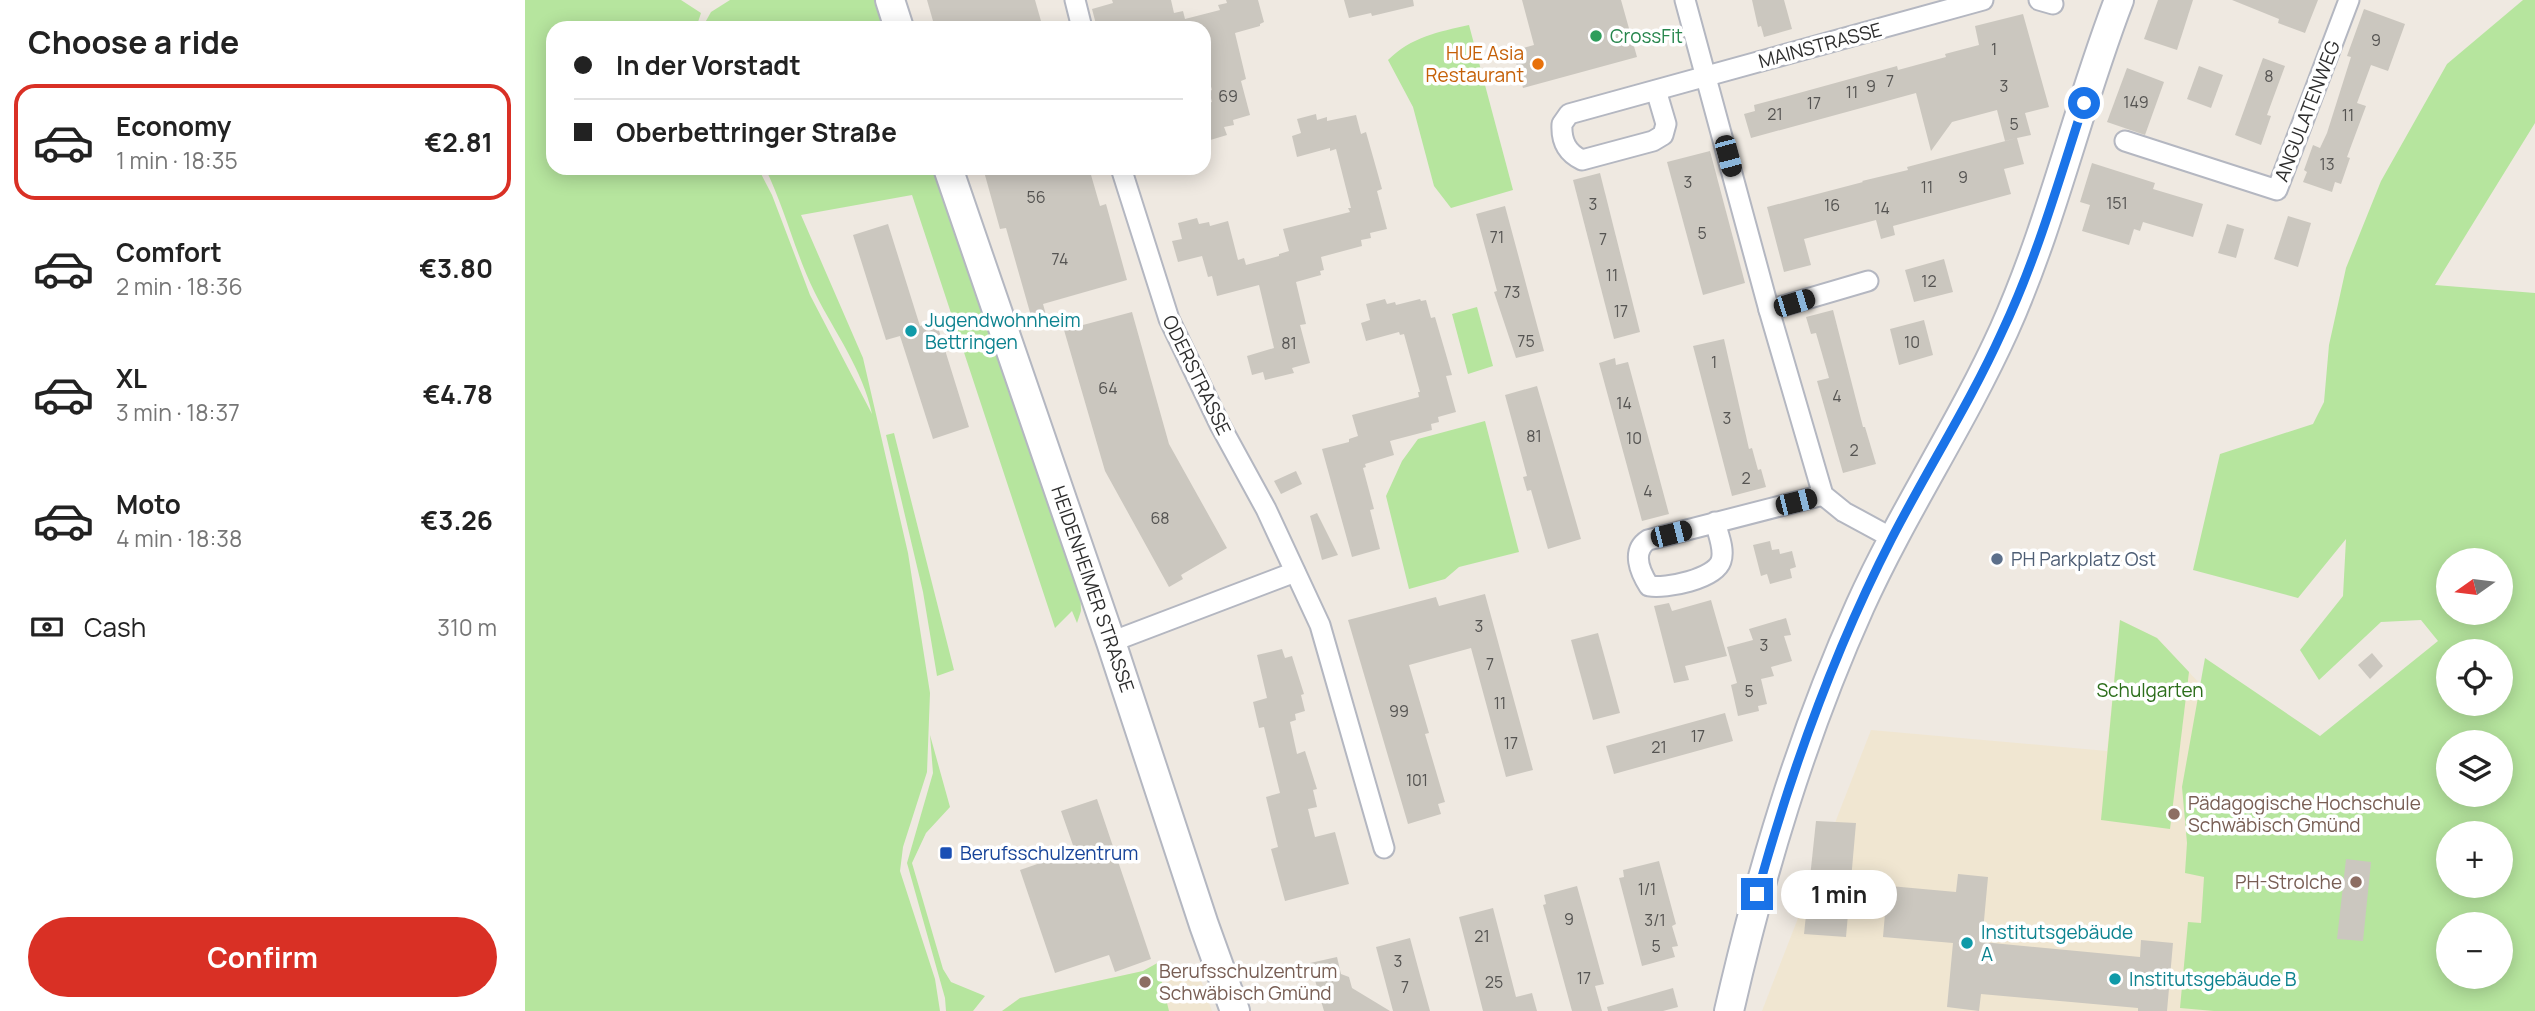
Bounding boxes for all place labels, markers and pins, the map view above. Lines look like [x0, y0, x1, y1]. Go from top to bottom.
place label: CrossFit [1610, 23, 1683, 49]
marker: CrossFit [1588, 28, 1604, 44]
place label: HUE Asia Restaurant [1426, 40, 1524, 88]
marker: HUE Asia Restaurant [1530, 56, 1546, 72]
place label: Jugendwohnheim Bettringen [925, 307, 1081, 355]
marker: Jugendwohnheim Bettringen [903, 323, 919, 339]
place label: PH Parkplatz Ost [2011, 546, 2156, 572]
marker: PH Parkplatz Ost [1989, 551, 2005, 567]
place label: Pädagogische Hochschule Schwäbisch Gmünd [2188, 790, 2421, 838]
marker: Pädagogische Hochschule Schwäbisch Gmünd [2166, 806, 2182, 822]
place label: Berufsschulzentrum [960, 840, 1138, 866]
marker: Berufsschulzentrum [938, 845, 954, 861]
place label: PH-Strolche [2235, 869, 2342, 895]
marker: PH-Strolche [2348, 874, 2364, 890]
place label: Institutsgebäude A [1981, 919, 2133, 967]
marker: Institutsgebäude A [1959, 935, 1975, 951]
place label: Berufsschulzentrum Schwäbisch Gmünd [1159, 958, 1337, 1006]
place label: Institutsgebäude B [2129, 966, 2297, 992]
marker: Institutsgebäude B [2107, 971, 2123, 987]
marker: Berufsschulzentrum Schwäbisch Gmünd [1137, 974, 1153, 990]

